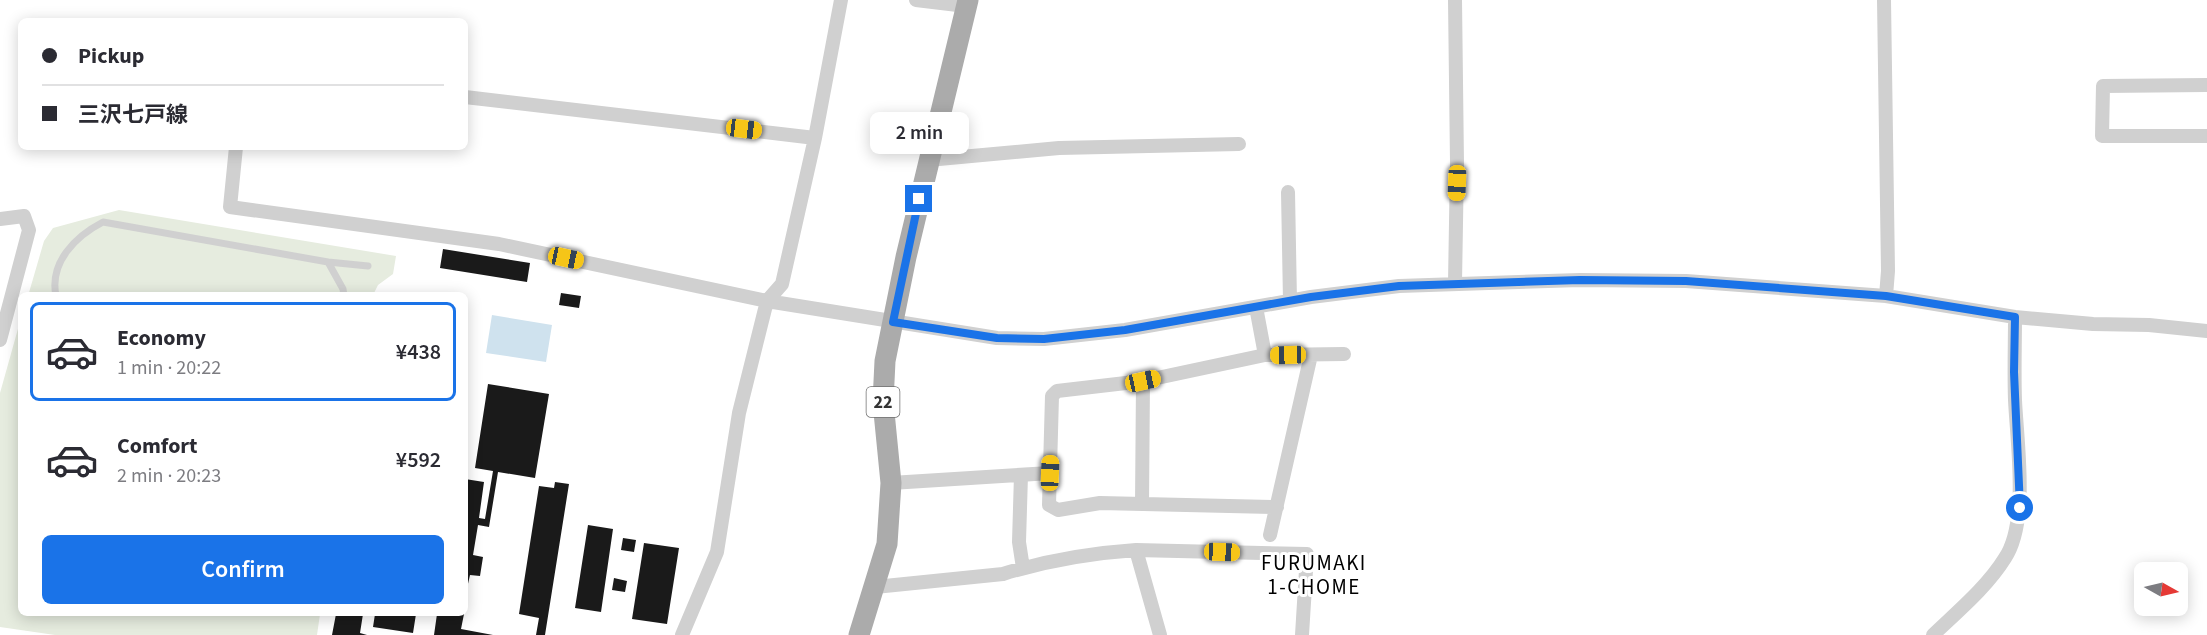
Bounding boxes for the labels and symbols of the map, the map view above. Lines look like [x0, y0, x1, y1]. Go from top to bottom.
callout: 2 min [870, 112, 968, 154]
car [725, 118, 763, 140]
car [1447, 165, 1467, 201]
route end [905, 185, 932, 212]
car [547, 245, 585, 271]
car [1270, 346, 1306, 364]
car [1124, 368, 1162, 394]
road number: 22 [866, 387, 900, 417]
car [1040, 455, 1060, 491]
route start [2006, 494, 2033, 521]
car [1204, 542, 1240, 562]
district label: FURUMAKI 1-CHOME [1261, 548, 1367, 602]
north arrow [2134, 562, 2188, 616]

